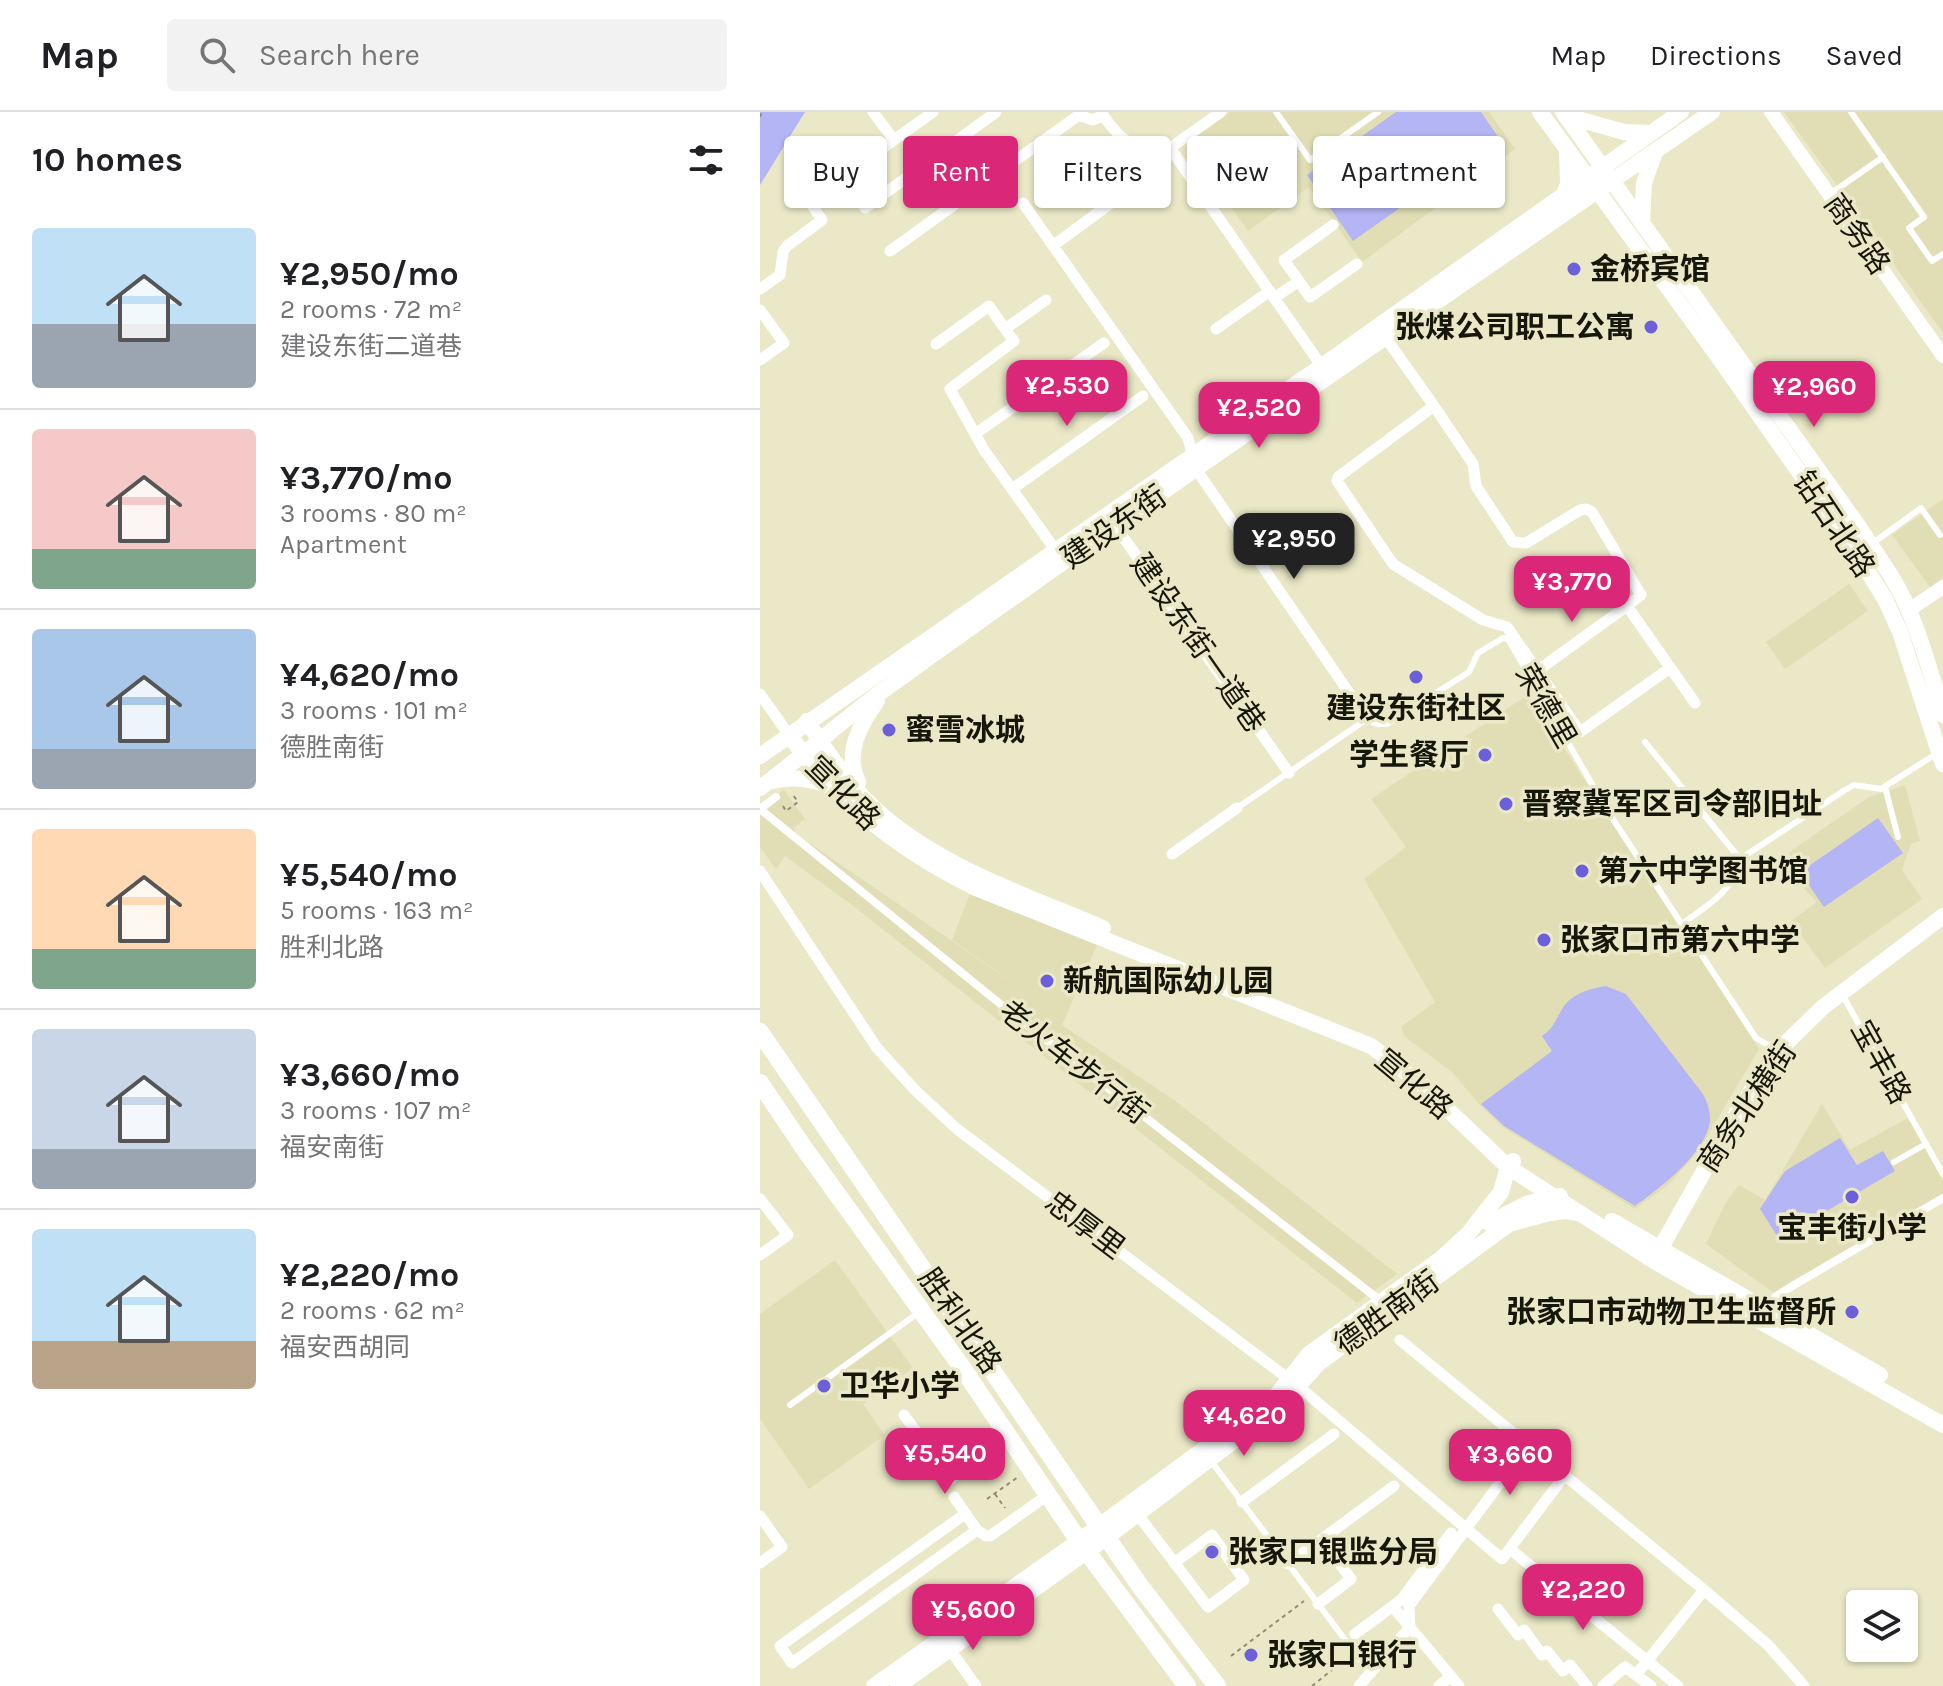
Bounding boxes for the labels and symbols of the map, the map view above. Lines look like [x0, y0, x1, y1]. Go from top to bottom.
street label: 商务路 [1816, 187, 1898, 281]
place label: 金桥宾馆 [1590, 251, 1710, 287]
marker: 金桥宾馆 [1565, 260, 1583, 278]
place label: 张煤公司职工公寓 [1395, 309, 1635, 345]
marker: 张煤公司职工公寓 [1642, 318, 1660, 336]
pin: ¥2,530 [1002, 360, 1132, 428]
pin: ¥2,960 [1749, 361, 1879, 429]
pin: ¥2,520 [1194, 382, 1324, 450]
street label: 钻石北路 [1786, 464, 1882, 584]
street label: 建设东街 [1055, 478, 1173, 576]
pin: ¥2,950 [1229, 513, 1359, 581]
street label: 建设东街一道巷 [1123, 547, 1273, 739]
pin: ¥3,770 [1507, 556, 1637, 624]
street label: 荣德里 [1508, 658, 1584, 754]
marker: 建设东街社区 [1407, 668, 1425, 686]
place label: 建设东街社区 [1326, 690, 1506, 726]
place label: 蜜雪冰城 [905, 712, 1025, 748]
marker: 蜜雪冰城 [880, 721, 898, 739]
place label: 学生餐厅 [1349, 737, 1469, 773]
marker: 学生餐厅 [1476, 746, 1494, 764]
street label: 宣化路 [798, 748, 888, 838]
place label: 晋察冀军区司令部旧址 [1522, 786, 1822, 822]
marker: 晋察冀军区司令部旧址 [1497, 795, 1515, 813]
place label: 第六中学图书馆 [1598, 853, 1808, 889]
marker: 第六中学图书馆 [1573, 862, 1591, 880]
place label: 张家口市第六中学 [1560, 922, 1800, 958]
marker: 张家口市第六中学 [1535, 931, 1553, 949]
place label: 新航国际幼儿园 [1063, 963, 1273, 999]
marker: 新航国际幼儿园 [1038, 972, 1056, 990]
street label: 老火车步行街 [992, 992, 1156, 1132]
street label: 宝丰路 [1843, 1014, 1919, 1110]
street label: 商务北横街 [1690, 1035, 1804, 1179]
street label: 宣化路 [1368, 1041, 1460, 1127]
street label: 忠厚里 [1038, 1184, 1132, 1266]
marker: 宝丰街小学 [1843, 1188, 1861, 1206]
place label: 宝丰街小学 [1777, 1210, 1927, 1246]
street label: 胜利北路 [911, 1262, 1009, 1380]
street label: 德胜南街 [1328, 1263, 1446, 1363]
place label: 张家口市动物卫生监督所 [1506, 1294, 1836, 1330]
marker: 张家口市动物卫生监督所 [1843, 1303, 1861, 1321]
place label: 卫华小学 [840, 1368, 960, 1404]
marker: 卫华小学 [815, 1377, 833, 1395]
pin: ¥4,620 [1179, 1390, 1309, 1458]
pin: ¥5,540 [880, 1428, 1010, 1496]
pin: ¥3,660 [1445, 1429, 1575, 1497]
place label: 张家口银监分局 [1228, 1534, 1438, 1570]
marker: 张家口银监分局 [1203, 1543, 1221, 1561]
pin: ¥2,220 [1518, 1564, 1648, 1632]
pin: ¥5,600 [908, 1584, 1038, 1652]
place label: 张家口银行 [1267, 1637, 1417, 1673]
marker: 张家口银行 [1242, 1646, 1260, 1664]

